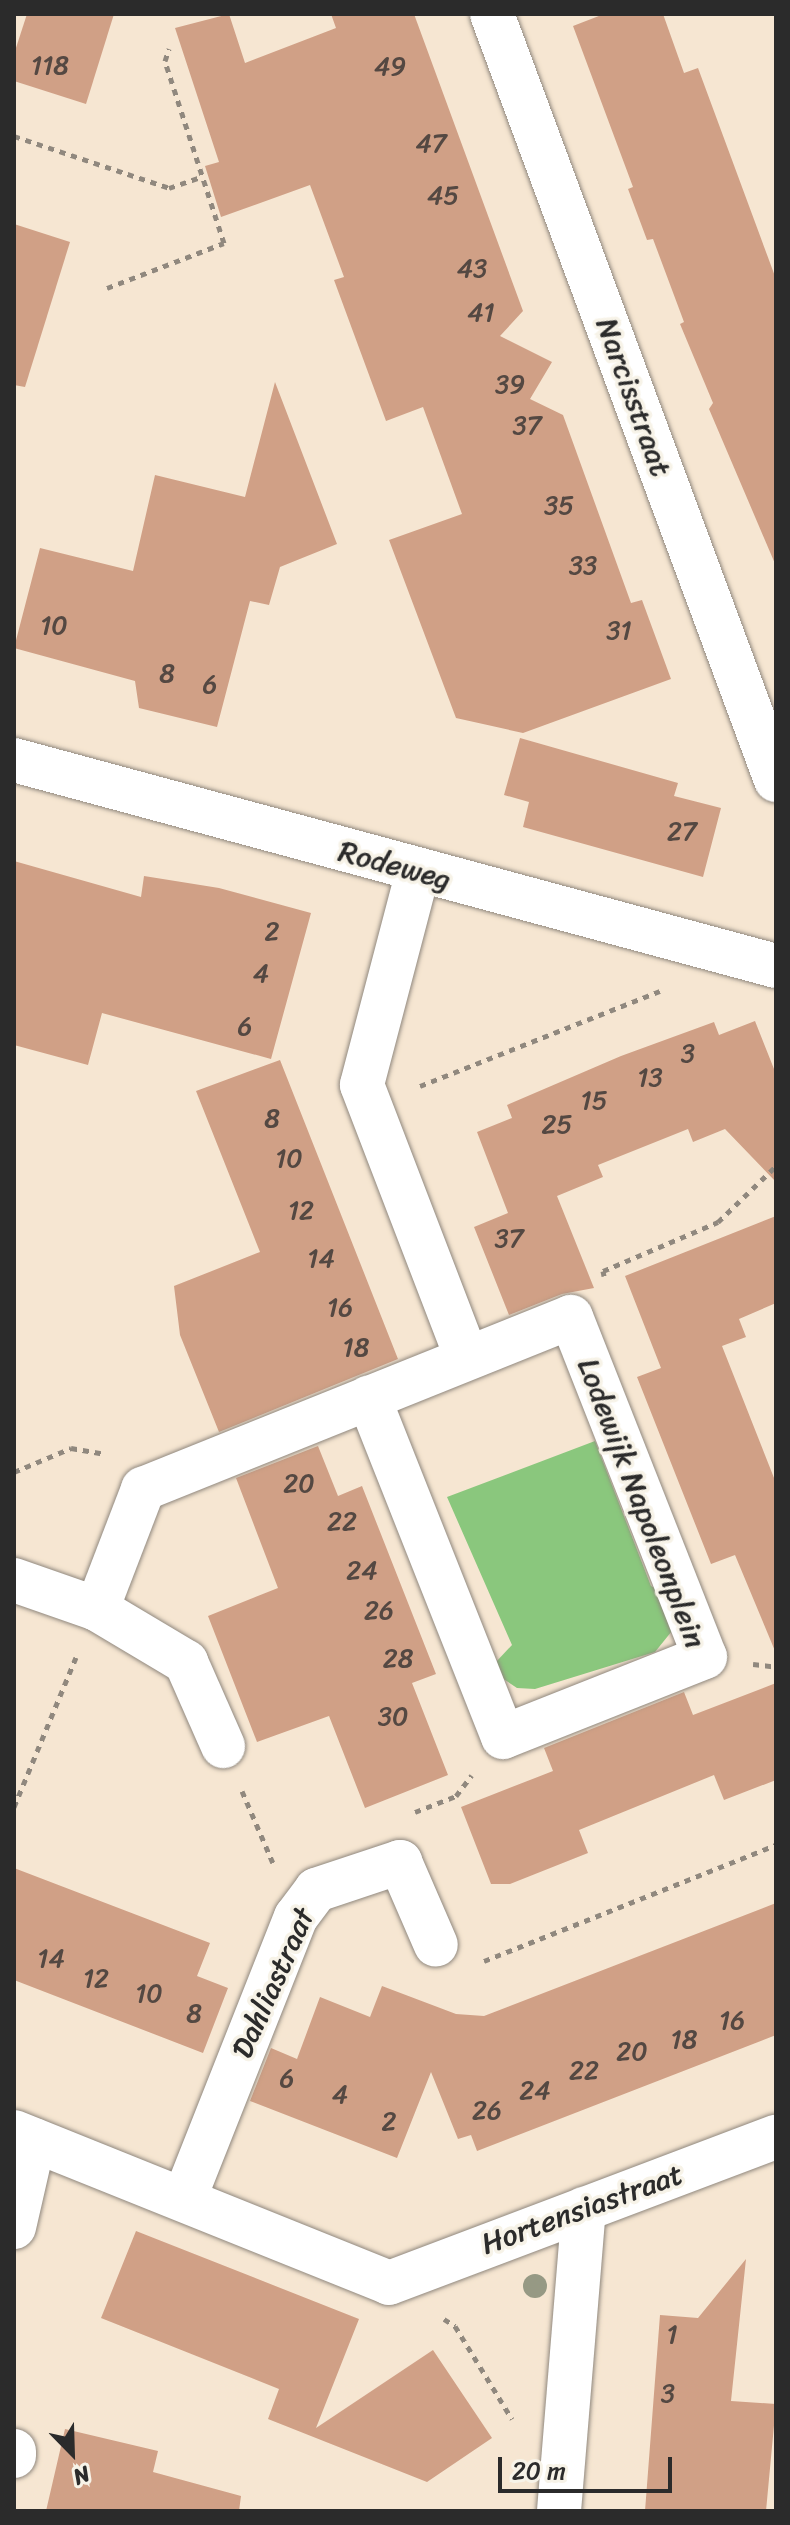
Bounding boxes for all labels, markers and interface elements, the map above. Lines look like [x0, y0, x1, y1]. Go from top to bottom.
house number: 118 [31, 50, 69, 82]
house number: 49 [374, 51, 406, 83]
house number: 47 [415, 128, 447, 160]
house number: 45 [427, 180, 459, 212]
house number: 43 [457, 253, 487, 285]
house number: 41 [467, 297, 495, 329]
street label: Narcisstraat [589, 313, 679, 481]
house number: 39 [495, 369, 525, 401]
house number: 37 [512, 410, 542, 442]
house number: 35 [544, 490, 574, 522]
house number: 33 [569, 550, 597, 582]
house number: 10 [40, 610, 68, 642]
house number: 31 [606, 615, 632, 647]
house number: 8 [159, 658, 175, 690]
house number: 6 [203, 669, 217, 701]
house number: 27 [667, 816, 697, 848]
street label: Rodeweg [335, 833, 455, 897]
house number: 2 [264, 916, 280, 948]
house number: 4 [253, 958, 269, 990]
house number: 6 [238, 1011, 252, 1043]
house number: 3 [681, 1038, 695, 1070]
house number: 13 [637, 1062, 663, 1094]
house number: 15 [580, 1085, 608, 1117]
house number: 8 [264, 1103, 280, 1135]
house number: 25 [542, 1109, 572, 1141]
house number: 10 [275, 1143, 303, 1175]
house number: 12 [288, 1195, 314, 1227]
house number: 37 [494, 1223, 524, 1255]
house number: 14 [307, 1243, 335, 1275]
house number: 16 [327, 1292, 353, 1324]
house number: 18 [343, 1332, 369, 1364]
street label: Lodewijk Napoleonplein [570, 1353, 714, 1653]
house number: 20 [283, 1468, 315, 1500]
house number: 22 [327, 1506, 357, 1538]
house number: 24 [346, 1555, 378, 1587]
house number: 26 [364, 1595, 394, 1627]
house number: 28 [383, 1643, 413, 1675]
house number: 30 [378, 1701, 408, 1733]
street label: Dahliastraat [224, 1902, 322, 2064]
house number: 14 [37, 1943, 65, 1975]
house number: 12 [83, 1963, 109, 1995]
house number: 10 [135, 1978, 163, 2010]
house number: 8 [186, 1998, 202, 2030]
house number: 16 [719, 2005, 745, 2037]
house number: 18 [671, 2024, 697, 2056]
house number: 20 [616, 2036, 648, 2068]
house number: 22 [569, 2055, 599, 2087]
house number: 6 [280, 2063, 294, 2095]
house number: 24 [519, 2075, 551, 2107]
house number: 4 [332, 2079, 348, 2111]
house number: 26 [472, 2095, 502, 2127]
house number: 2 [381, 2106, 397, 2138]
street label: Hortensiastraat [476, 2156, 688, 2262]
house number: 1 [666, 2319, 678, 2351]
house number: 3 [661, 2378, 675, 2410]
north arrow [32, 2413, 112, 2493]
scale bar [502, 2441, 676, 2491]
text: 20 m [512, 2450, 566, 2492]
text: N [67, 2455, 96, 2496]

